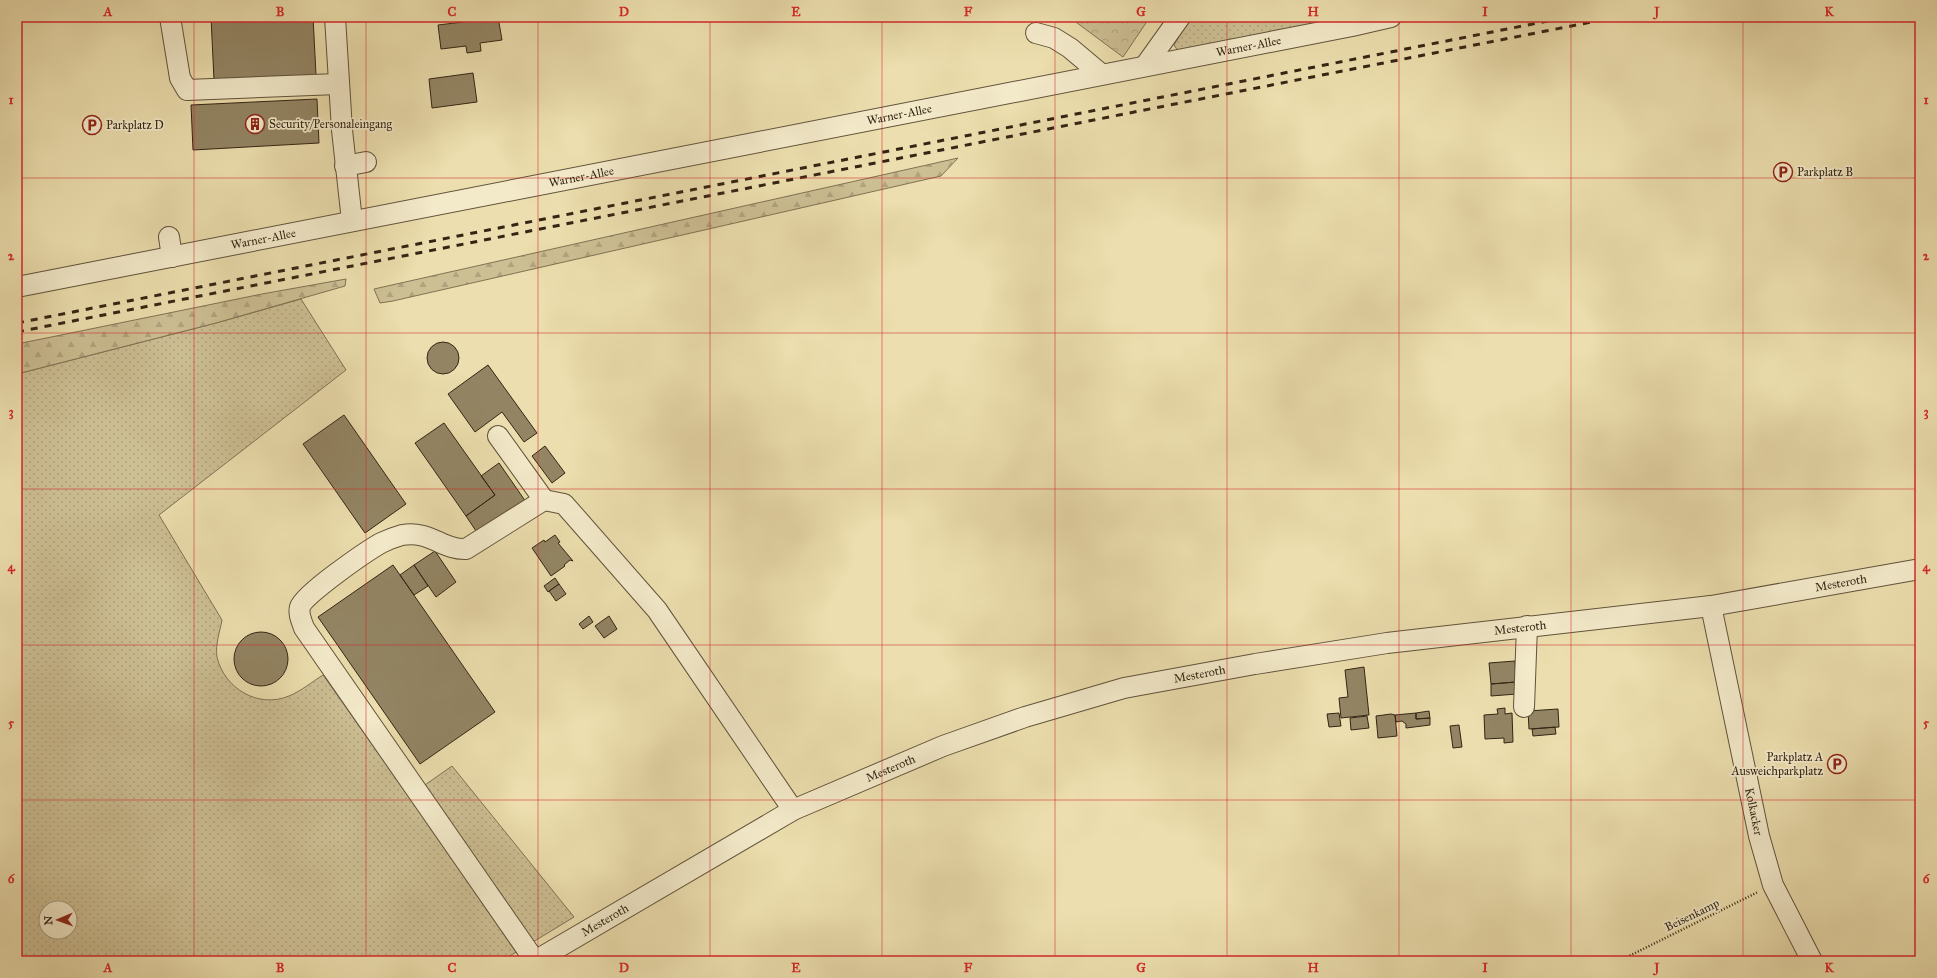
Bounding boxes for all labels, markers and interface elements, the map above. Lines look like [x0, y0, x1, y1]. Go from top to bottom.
text: A [103, 4, 113, 20]
text: B [276, 4, 285, 20]
text: C [448, 4, 457, 20]
text: D [619, 4, 629, 20]
text: E [791, 4, 801, 20]
text: F [964, 4, 973, 20]
text: G [1136, 4, 1146, 20]
text: H [1307, 4, 1319, 20]
text: I [1482, 4, 1488, 20]
text: J [1652, 4, 1660, 20]
text: K [1824, 4, 1834, 20]
street label: Warner-Allee [1215, 33, 1282, 59]
text: 1 [8, 92, 14, 108]
text: 1 [1923, 92, 1929, 108]
street label: Warner-Allee [866, 101, 933, 128]
building icon: Security/Personaleingang [244, 113, 266, 135]
parking icon: Parkplatz D [81, 114, 103, 136]
place label: Security/Personaleingang [269, 117, 392, 132]
place label: Parkplatz D [106, 118, 164, 132]
parking icon: Parkplatz B [1772, 161, 1794, 183]
street label: Warner-Allee [548, 163, 615, 190]
place label: Parkplatz B [1797, 165, 1853, 179]
street label: Warner-Allee [230, 226, 297, 252]
text: 2 [8, 248, 15, 264]
text: 2 [1923, 248, 1930, 264]
text: 3 [8, 404, 14, 420]
text: 3 [1923, 404, 1929, 420]
text: 4 [7, 559, 15, 575]
text: 4 [1922, 559, 1930, 575]
street label: Mesteroth [1814, 571, 1868, 594]
street label: Mesteroth [1493, 618, 1547, 638]
street label: Mesteroth [1173, 662, 1227, 686]
text: 5 [8, 715, 15, 731]
text: 5 [1923, 715, 1930, 731]
place label: Parkplatz A Ausweichparkplatz [1730, 750, 1823, 778]
street label: Mesteroth [864, 752, 918, 785]
parking icon: Parkplatz A Ausweichparkplatz [1826, 753, 1848, 775]
street label: Kolkacker [1742, 786, 1766, 837]
text: 6 [8, 871, 16, 887]
text: 6 [1923, 871, 1931, 887]
street label: Beisenkamp [1662, 896, 1722, 934]
north arrow [38, 900, 78, 940]
street label: Mesteroth [579, 901, 631, 939]
text: N [42, 915, 55, 925]
text: A [103, 960, 113, 976]
text: B [276, 960, 285, 976]
text: C [448, 960, 457, 976]
text: D [619, 960, 629, 976]
text: E [791, 960, 801, 976]
text: F [964, 960, 973, 976]
text: G [1136, 960, 1146, 976]
text: H [1307, 960, 1319, 976]
text: I [1482, 960, 1488, 976]
text: J [1652, 960, 1660, 976]
text: K [1824, 960, 1834, 976]

